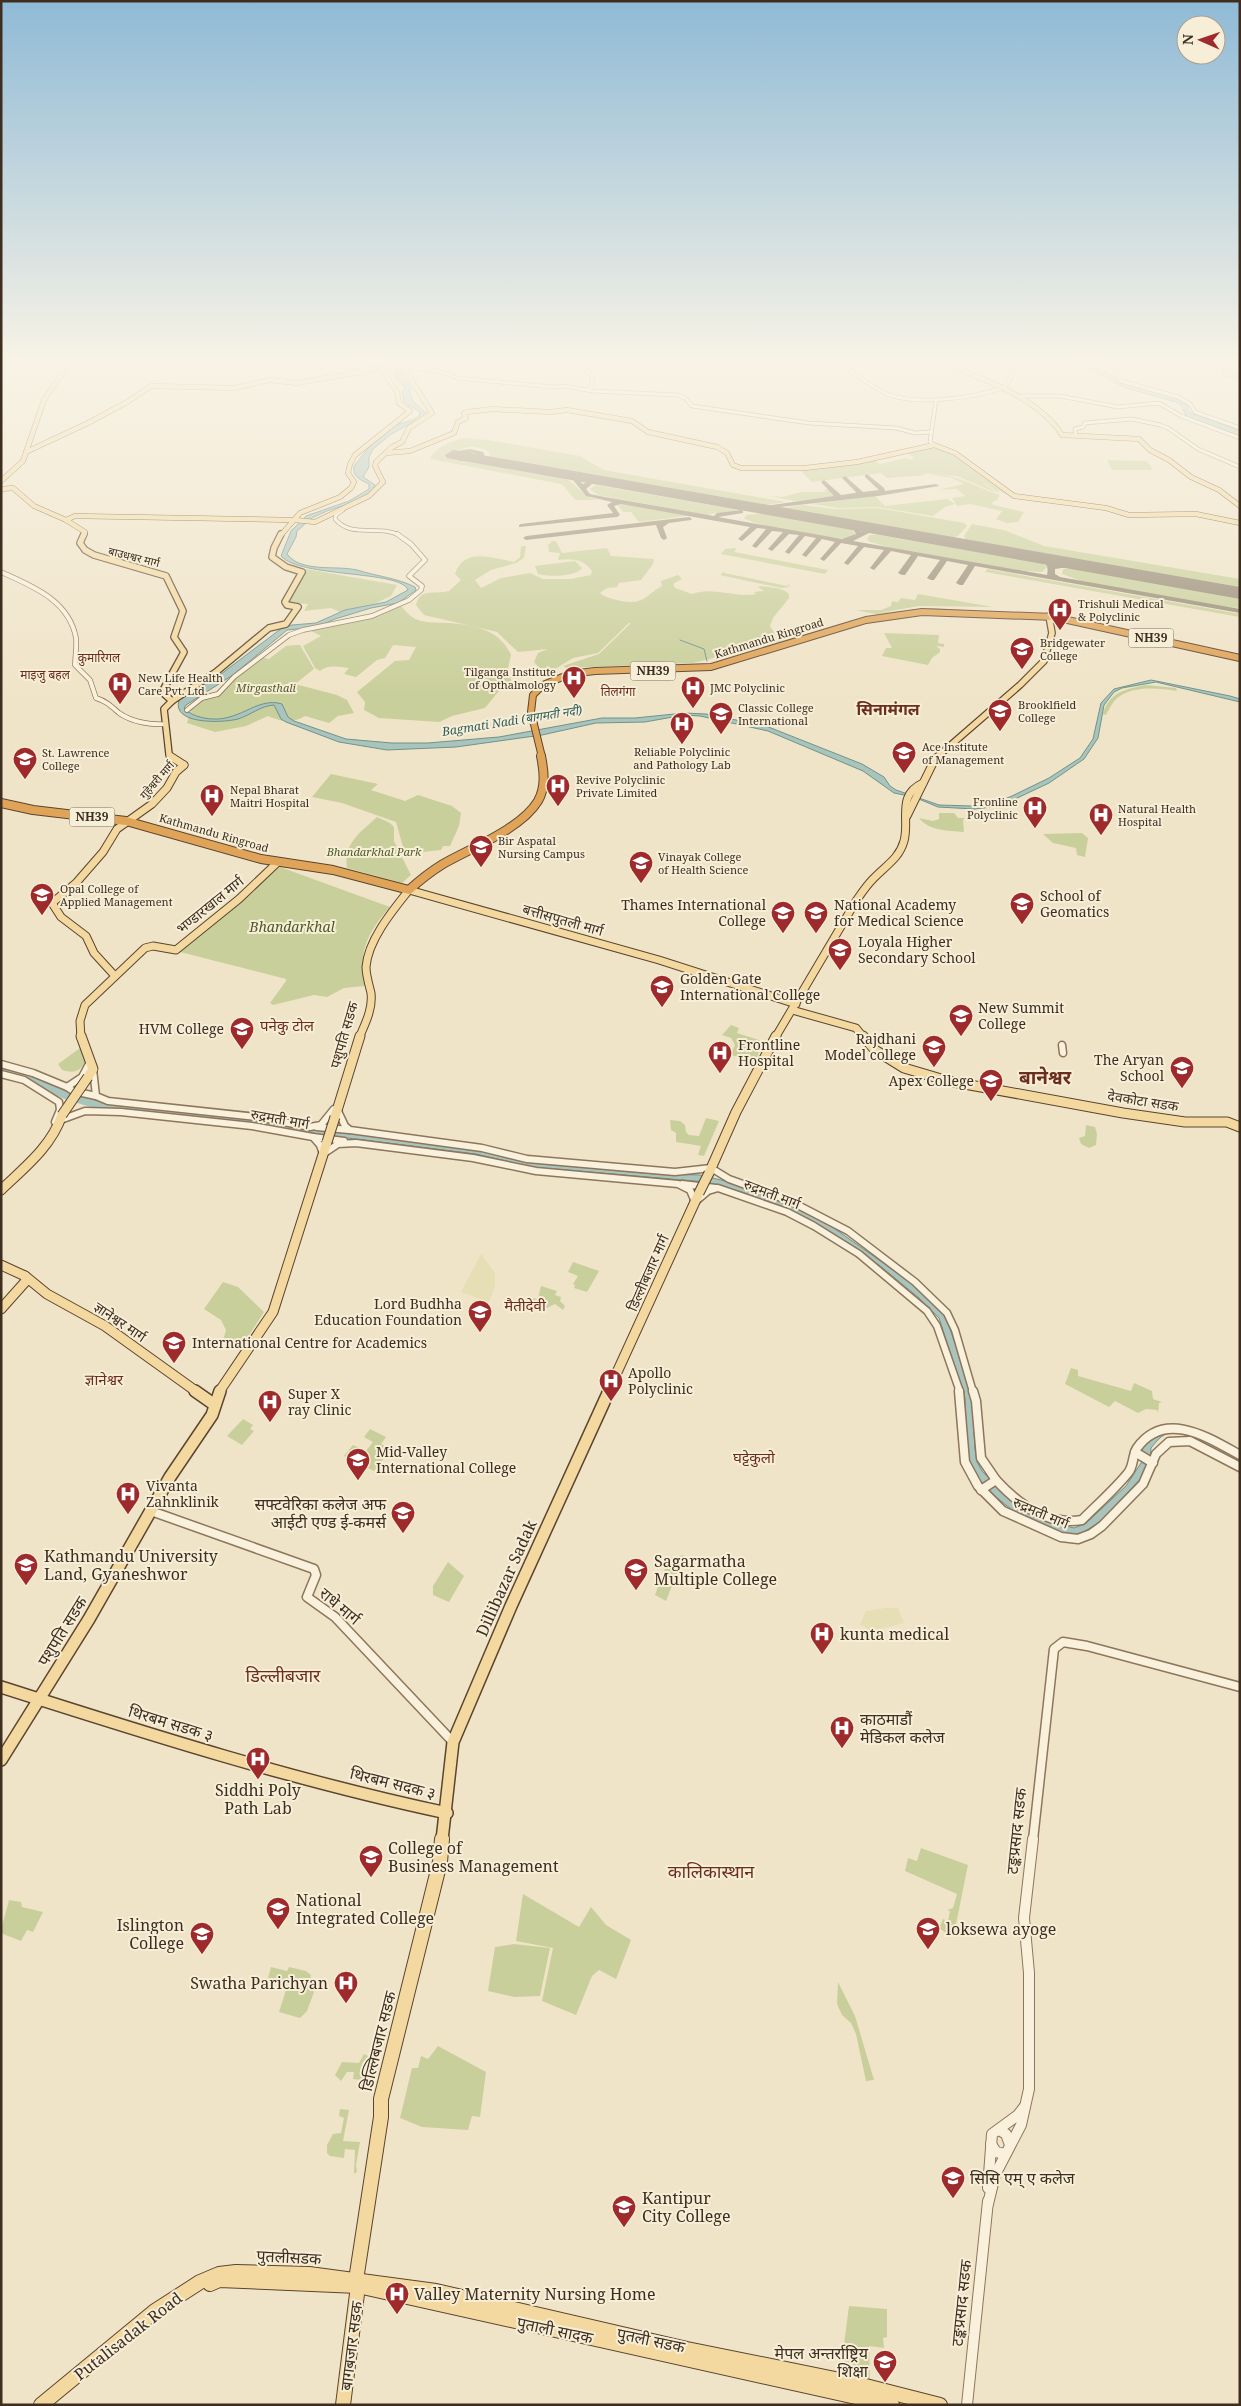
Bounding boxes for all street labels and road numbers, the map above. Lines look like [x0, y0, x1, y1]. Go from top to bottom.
street label: बाउधश्वर मार्ग [107, 543, 162, 570]
street label: Kathmandu Ringroad [713, 614, 825, 661]
road number: NH39 [1128, 628, 1174, 648]
road number: NH39 [630, 661, 676, 680]
street label: गुहेश्वरी मार्ग [136, 757, 178, 802]
road number: NH39 [70, 808, 114, 826]
street label: Kathmandu Ringroad [158, 810, 271, 855]
street label: भण्डारखाल मार्ग [172, 871, 248, 938]
street label: बत्तीसपुतली मार्ग [520, 899, 607, 941]
street label: पशुपति सडक [325, 999, 363, 1071]
street label: देवकोटा सडक [1106, 1086, 1180, 1116]
street label: रुद्रमती मार्ग [249, 1104, 312, 1133]
street label: रुद्रमती मार्ग [741, 1174, 804, 1213]
street label: डिल्लीबजार मार्ग [622, 1231, 673, 1314]
street label: ज्ञानेश्वर मार्ग [90, 1297, 151, 1347]
street label: रुद्रमती मार्ग [1010, 1492, 1073, 1533]
street label: Dillibazar Sadak [470, 1516, 542, 1640]
street label: राधे मार्ग [315, 1582, 366, 1630]
street label: पशुपति सडक [32, 1591, 92, 1670]
street label: थिरबम सडक ३ [126, 1700, 216, 1746]
street label: थिरबम सदक ३ [348, 1762, 438, 1804]
street label: टङ्कप्रसाद सडक [1001, 1786, 1032, 1875]
street label: डिल्लिबजार सडक [355, 1988, 401, 2093]
street label: पुतलीसडक [256, 2244, 323, 2270]
street label: टङ्कप्रसाद सडक [946, 2258, 977, 2347]
street label: Putalisadak Road [69, 2287, 187, 2385]
street label: बागबजार सडक [335, 2299, 367, 2392]
street label: पुताली सादक [515, 2311, 596, 2349]
street label: पुतली सडक [615, 2322, 688, 2358]

